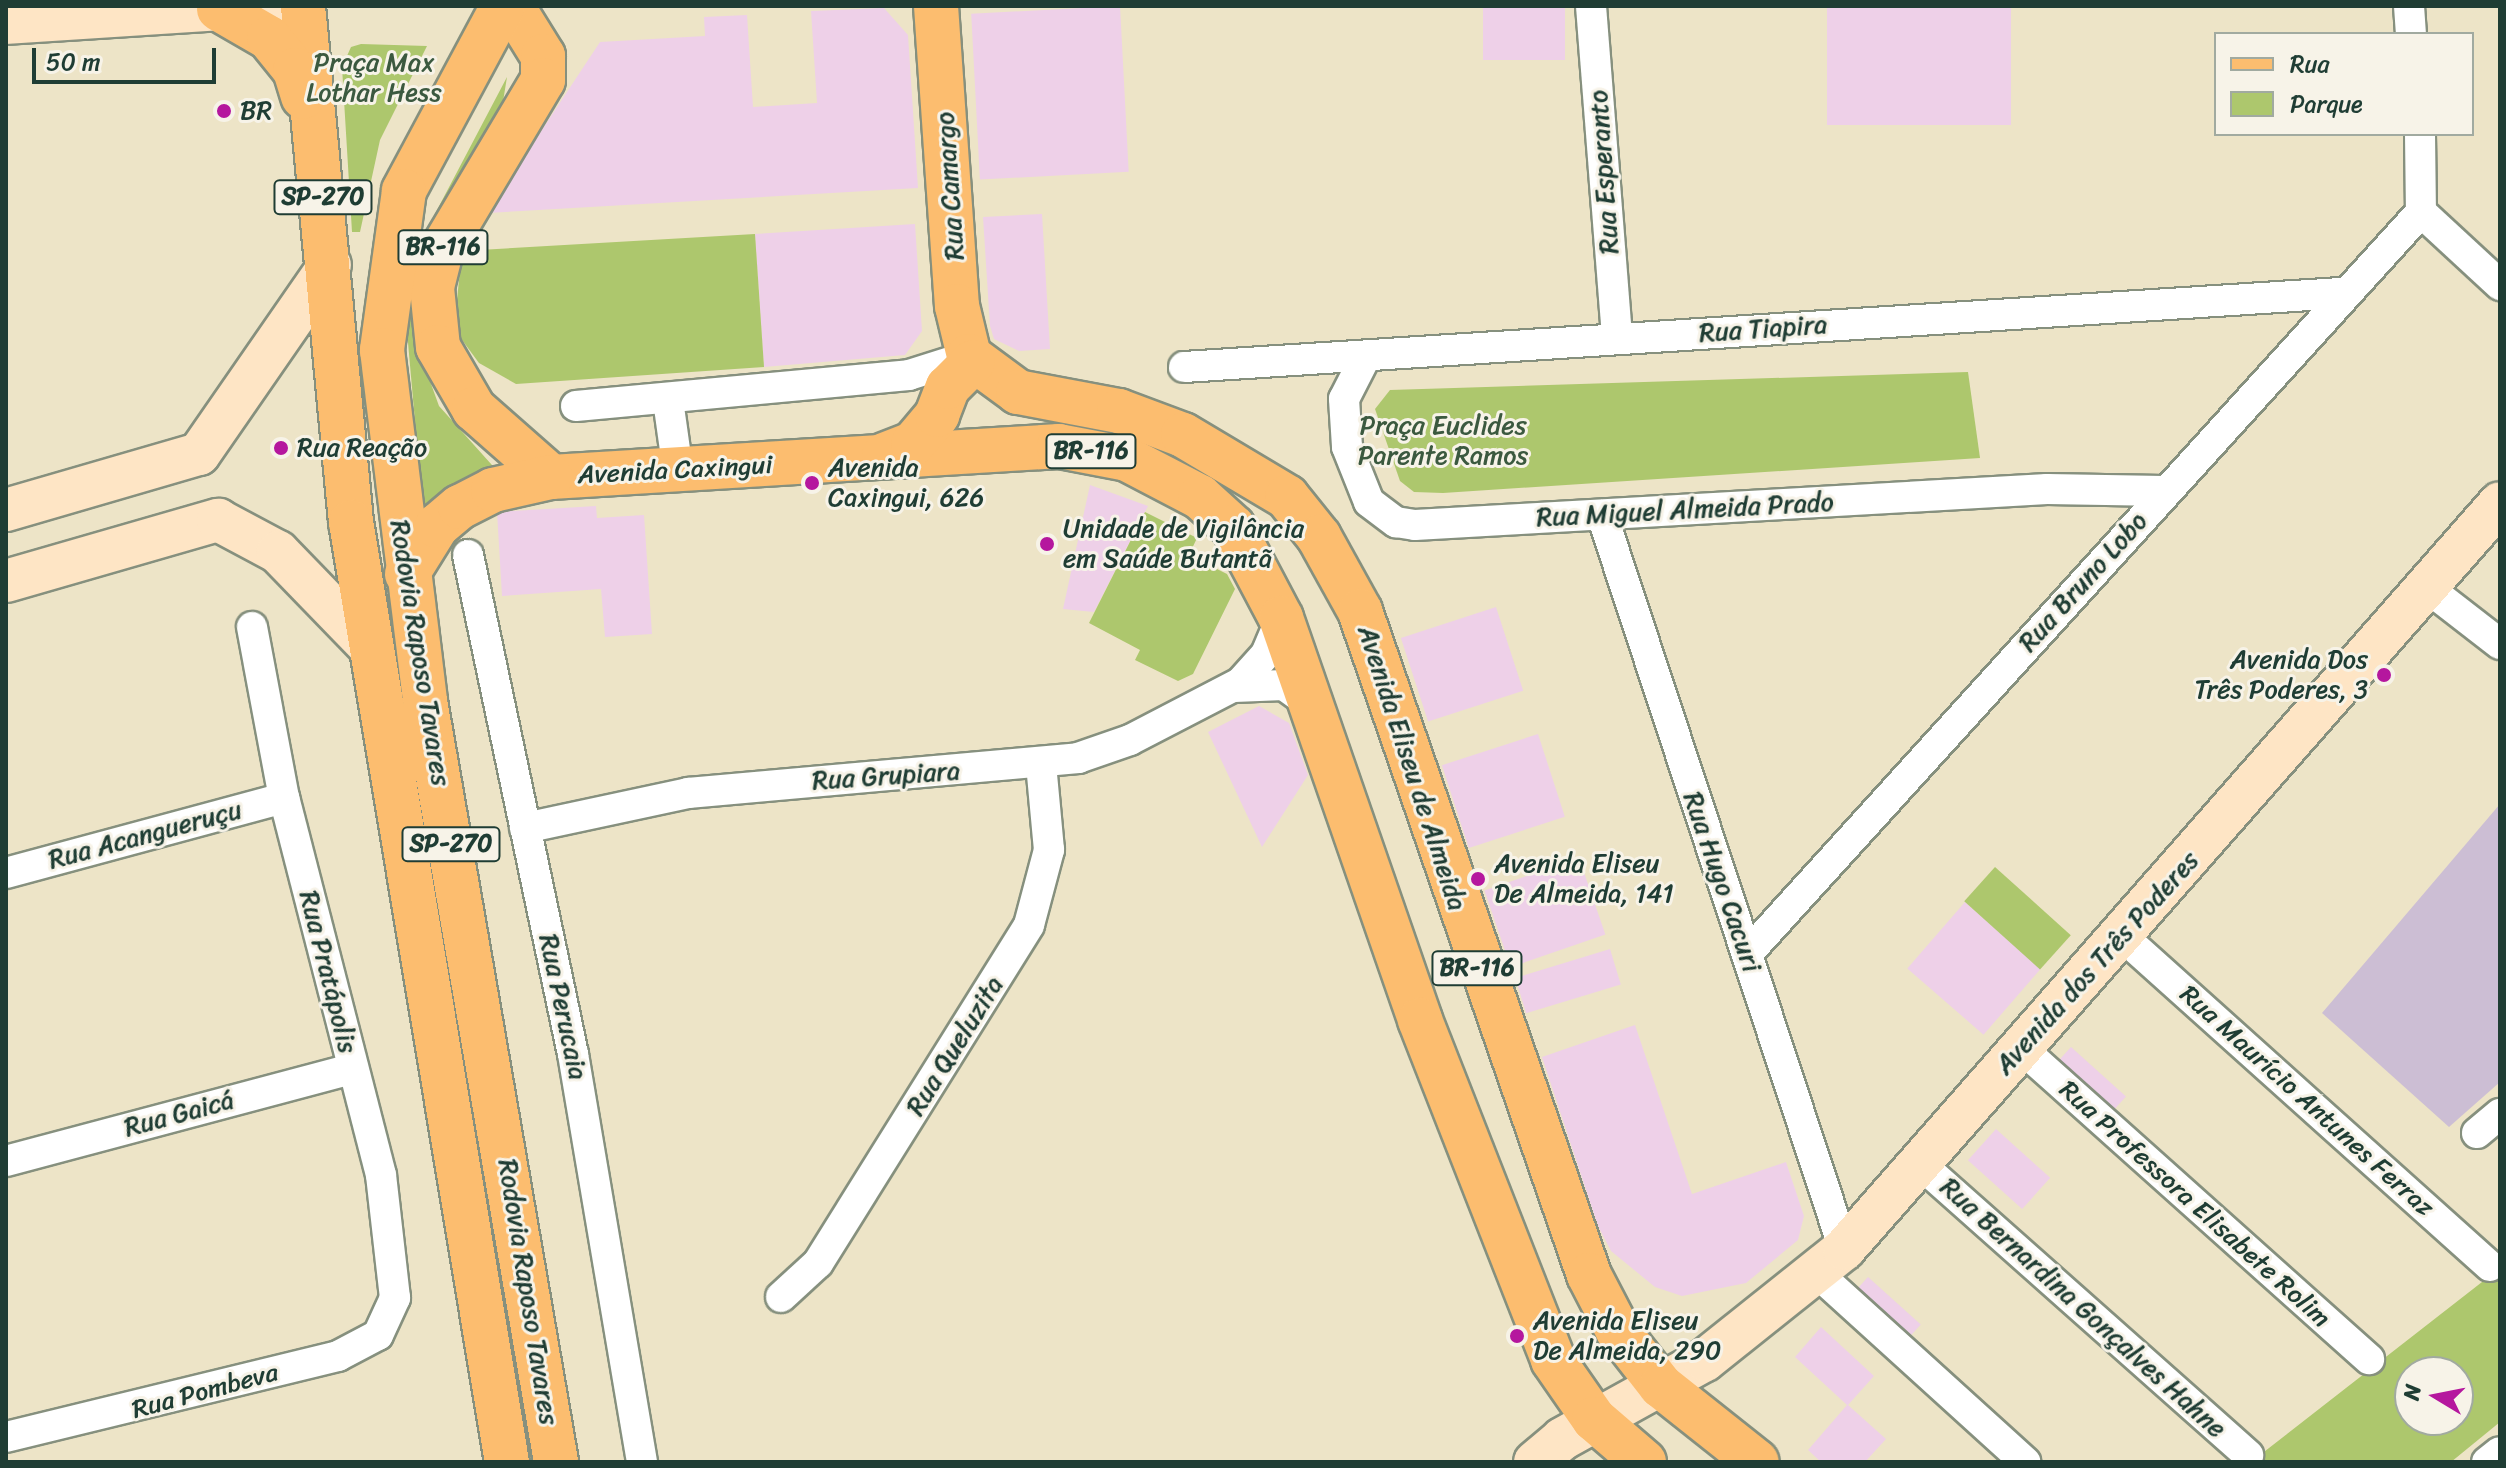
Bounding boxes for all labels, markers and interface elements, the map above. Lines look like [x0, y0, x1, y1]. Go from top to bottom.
scale bar [36, 32, 220, 82]
legend [2214, 32, 2474, 136]
text: 50 m [46, 41, 101, 83]
text: Rua [2290, 43, 2329, 85]
park label: Praça Max Lothar Hess [306, 47, 442, 108]
text: Parque [2290, 83, 2363, 125]
street label: Rua Esperanto [1583, 89, 1625, 255]
place label: BR [240, 95, 272, 127]
marker: BR [215, 102, 233, 120]
street label: Rua Camargo [929, 111, 971, 261]
road number: SP-270 [273, 177, 373, 217]
road number: BR-116 [397, 227, 489, 267]
street label: Rua Tiapira [1698, 309, 1828, 349]
park label: Praça Euclides Parente Ramos [1358, 410, 1528, 472]
road number: BR-116 [1045, 431, 1137, 471]
place label: Rua Reação [297, 432, 428, 464]
marker: Rua Reação [272, 439, 290, 457]
street label: Avenida Caxingui [577, 449, 773, 491]
place label: Avenida Caxingui, 626 [828, 452, 984, 514]
marker: Avenida Caxingui, 626 [803, 474, 821, 492]
street label: Rua Miguel Almeida Prado [1536, 487, 1834, 533]
street label: Rua Bruno Lobo [2012, 506, 2154, 658]
place label: Unidade de Vigilância em Saúde Butantã [1063, 513, 1306, 574]
street label: Rodovia Raposo Tavares [384, 519, 456, 787]
marker: Unidade de Vigilância em Saúde Butantã [1038, 535, 1056, 553]
street label: Avenida Eliseu de Almeida [1351, 622, 1473, 914]
place label: Avenida Dos Três Poderes, 3 [2195, 644, 2368, 706]
marker: Avenida Dos Três Poderes, 3 [2375, 666, 2393, 684]
street label: Rua Grupiara [811, 755, 961, 797]
street label: Rua Hugo Cacuri [1676, 788, 1768, 976]
street label: Rua Acangueruçu [45, 794, 245, 876]
road number: SP-270 [401, 824, 501, 864]
street label: Avenida dos Três Poderes [1989, 846, 2205, 1080]
place label: Avenida Eliseu De Almeida, 141 [1494, 848, 1674, 910]
marker: Avenida Eliseu De Almeida, 141 [1469, 870, 1487, 888]
street label: Rua Pratápolis [293, 887, 363, 1057]
street label: Rua Perucaia [532, 931, 594, 1083]
road number: BR-116 [1431, 948, 1523, 988]
street label: Rua Queluzita [900, 971, 1010, 1121]
street label: Rua Maurício Antunes Ferraz [2173, 978, 2441, 1224]
street label: Rua Professora Elisabete Rolim [2053, 1074, 2337, 1334]
street label: Rua Gaicá [121, 1084, 237, 1144]
street label: Rodovia Raposo Tavares [492, 1158, 564, 1426]
street label: Rua Bernardina Gonçalves Hahne [1933, 1171, 2233, 1445]
place label: Avenida Eliseu De Almeida, 290 [1533, 1305, 1722, 1366]
marker: Avenida Eliseu De Almeida, 290 [1508, 1327, 1526, 1345]
street label: Rua Pombeva [128, 1356, 282, 1426]
north arrow [2394, 1356, 2474, 1436]
text: N [2391, 1381, 2432, 1403]

